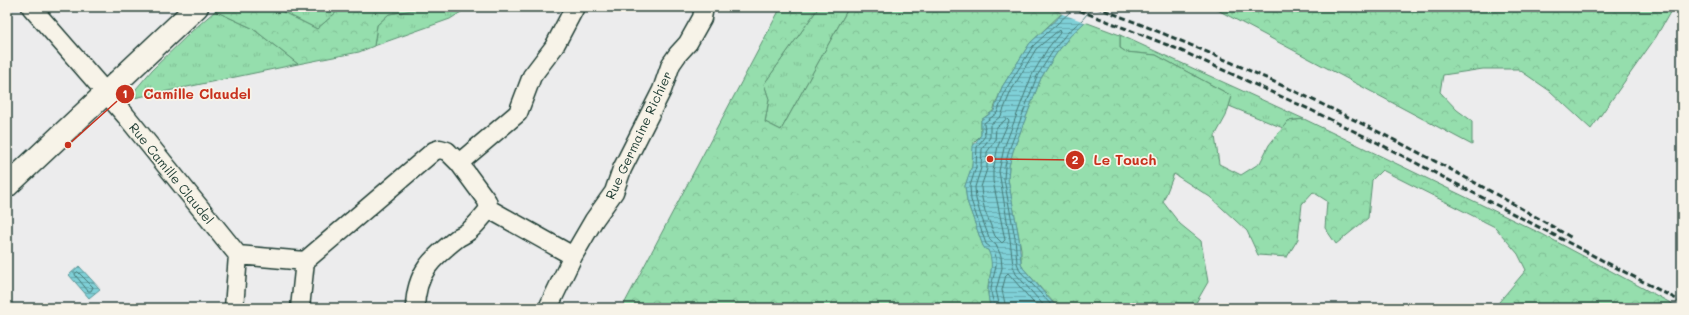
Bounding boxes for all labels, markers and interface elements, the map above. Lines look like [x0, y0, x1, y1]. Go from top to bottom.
street label: Rue Germaine Richier [601, 68, 675, 202]
callout: Camille Claudel [115, 81, 259, 107]
text: Camille Claudel [143, 84, 251, 103]
text: 1 [122, 85, 128, 101]
street label: Rue Camille Claudel [126, 119, 218, 227]
callout: Le Touch [1065, 147, 1164, 173]
text: Le Touch [1094, 150, 1156, 169]
text: 2 [1072, 151, 1079, 167]

